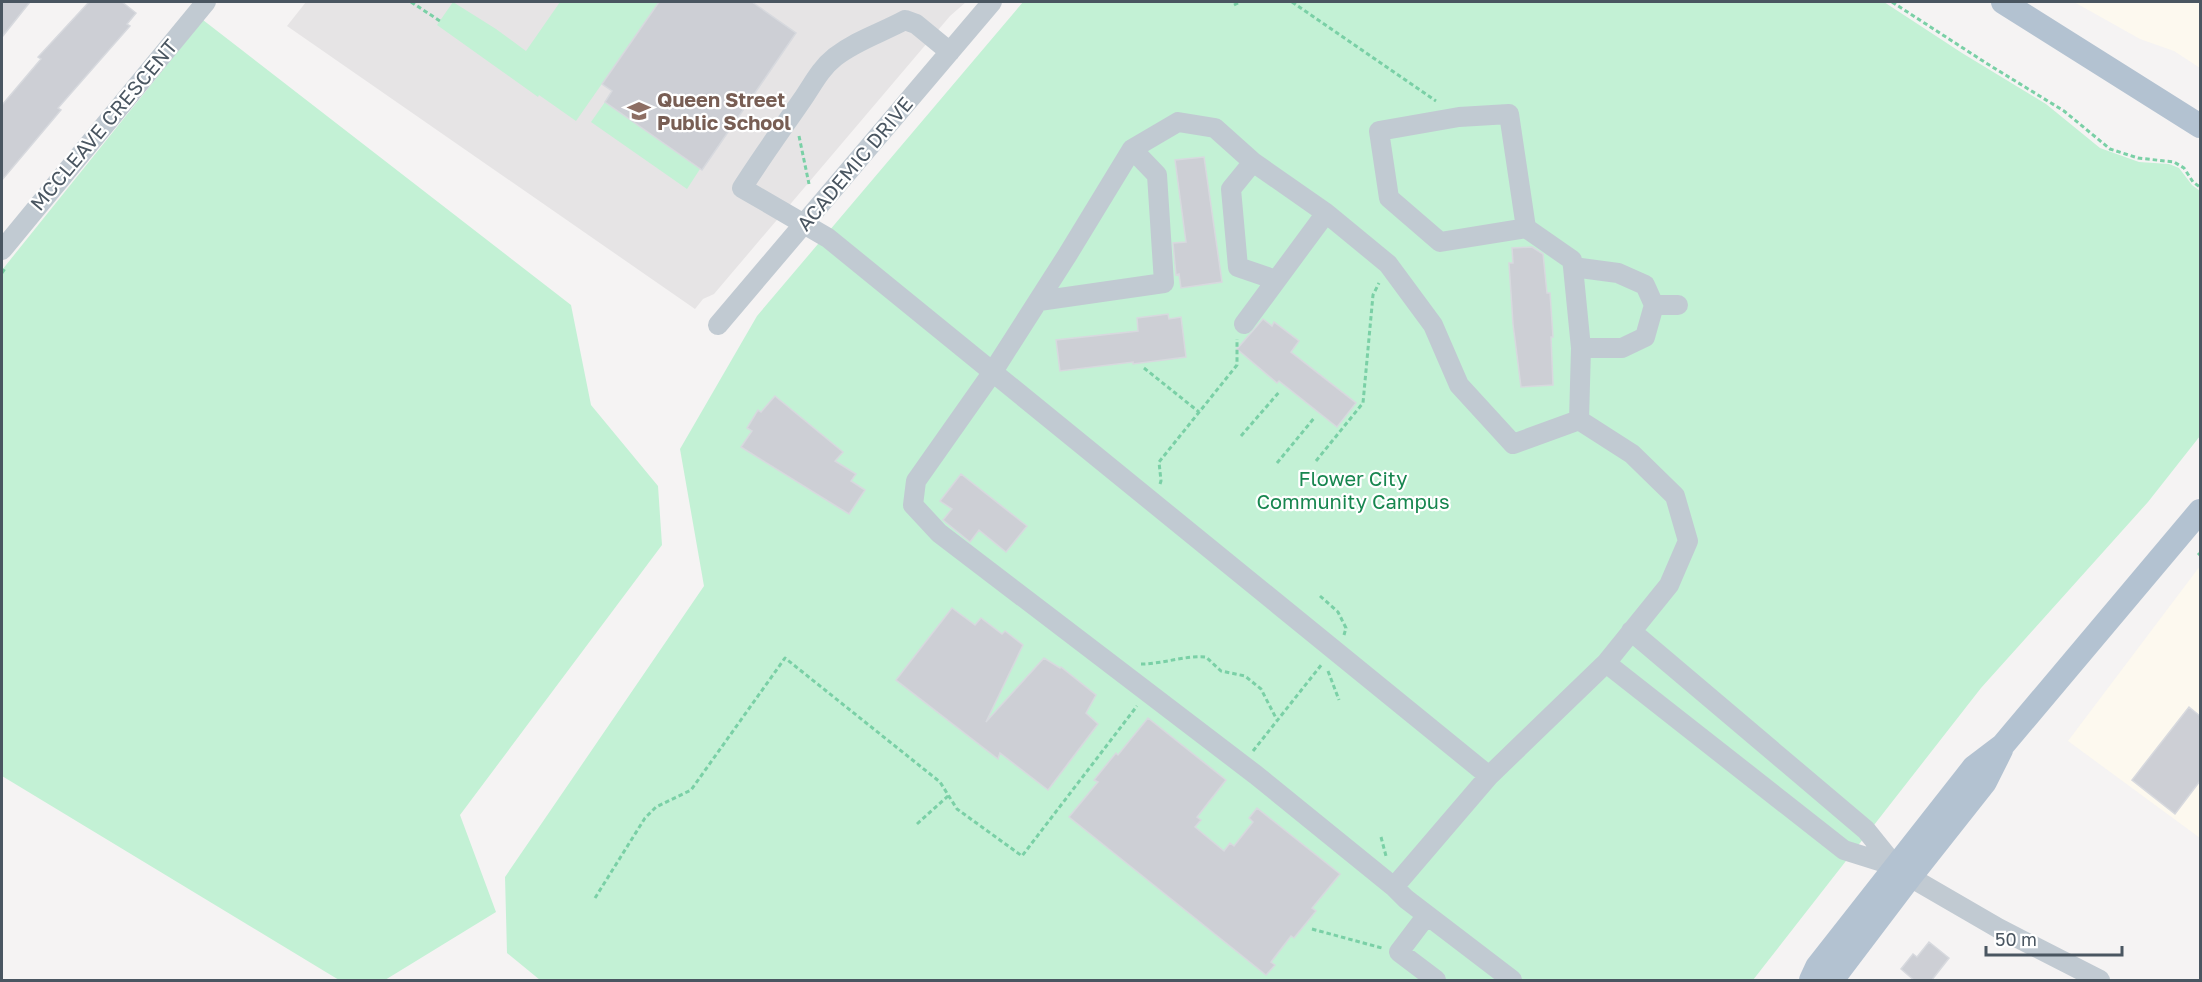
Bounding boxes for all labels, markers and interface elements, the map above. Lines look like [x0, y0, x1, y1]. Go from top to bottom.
street label: MCCLEAVE CRESCENT [25, 34, 182, 215]
place label: Queen Street Public School [657, 87, 791, 134]
street label: ACADEMIC DRIVE [791, 92, 917, 235]
school or university icon: Queen Street Public School [626, 98, 652, 124]
park label: Flower City Community Campus [1257, 466, 1449, 513]
scale bar [1986, 919, 2122, 957]
text: 50 m [1995, 928, 2037, 950]

